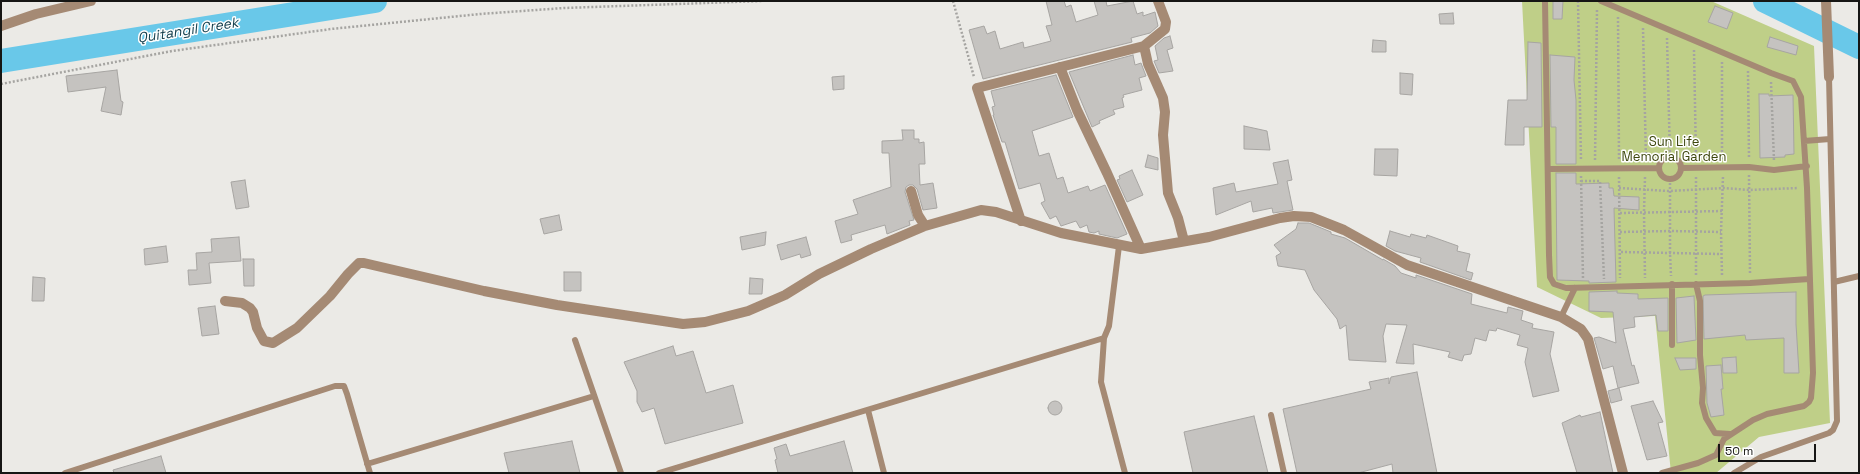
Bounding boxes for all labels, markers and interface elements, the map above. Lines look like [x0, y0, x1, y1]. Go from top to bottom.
water label: Quitangil Creek [136, 15, 240, 47]
park label: Sun Life Memorial Garden [1621, 134, 1727, 165]
scale bar [1720, 436, 1818, 462]
text: 50 m [1725, 443, 1753, 459]

